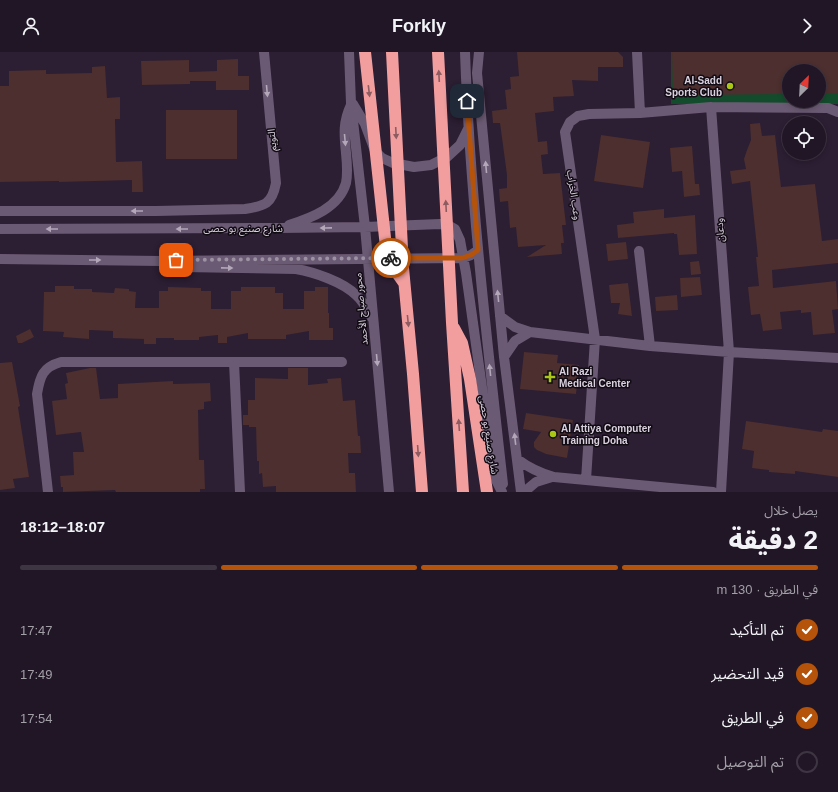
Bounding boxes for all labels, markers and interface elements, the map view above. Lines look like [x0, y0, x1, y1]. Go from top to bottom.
icon: person [20, 15, 42, 37]
icon: forward [796, 15, 818, 37]
text: Forkly [392, 16, 446, 36]
north arrow [782, 64, 826, 108]
map controls [782, 64, 826, 160]
one-way arrow [436, 69, 442, 82]
place label: Al-Sadd Sports Club [665, 75, 722, 98]
marker: Al-Sadd Sports Club [725, 81, 735, 91]
pin [450, 84, 484, 118]
one-way arrow [264, 85, 271, 97]
one-way arrow [366, 85, 372, 97]
icon: home [456, 90, 478, 112]
button: locate [782, 116, 826, 160]
one-way arrow [393, 127, 399, 140]
street label: التويم [266, 128, 280, 151]
one-way arrow [341, 134, 348, 146]
one-way arrow [482, 161, 489, 173]
street label: وعب الخراب [564, 169, 583, 221]
one-way arrow [442, 200, 449, 212]
one-way arrow [130, 208, 143, 214]
street label: ودعان [714, 218, 727, 242]
street label: شارع صنيع بو حصى [203, 223, 283, 236]
one-way arrow [320, 224, 332, 231]
one-way arrow [45, 226, 58, 232]
one-way arrow [175, 226, 188, 232]
courier [371, 238, 411, 278]
pin [159, 243, 193, 277]
icon: bike [380, 247, 402, 269]
icon: bag [165, 249, 187, 271]
one-way arrow [89, 257, 102, 263]
one-way arrow [221, 265, 234, 271]
street label: محور صباح الأحمد [352, 272, 372, 346]
one-way arrow [495, 290, 502, 302]
one-way arrow [404, 315, 411, 327]
one-way arrow [374, 354, 381, 366]
one-way arrow [487, 364, 494, 376]
place label: Al Razi Medical Center [559, 366, 630, 389]
marker: Al Razi Medical Center [544, 371, 556, 383]
street label: شارع صنيع بو حصى [475, 395, 501, 476]
one-way arrow [455, 419, 462, 431]
place label: Al Attiya Computer Training Doha [561, 423, 651, 446]
marker: Al Attiya Computer Training Doha [548, 429, 558, 439]
one-way arrow [512, 433, 518, 445]
one-way arrow [415, 445, 422, 457]
text: يصل خلال [764, 503, 818, 518]
text: 18:07–18:12 [20, 518, 105, 535]
text: 2 دقيقة [728, 525, 818, 555]
text: في الطريق · 130 m [716, 582, 818, 597]
icon: check [796, 619, 818, 641]
text: تم التأكيد [730, 621, 784, 638]
text: 17:47 [20, 623, 53, 638]
icon: check [796, 663, 818, 685]
text: قيد التحضير [711, 665, 784, 682]
text: 17:49 [20, 667, 53, 682]
icon: check [796, 707, 818, 729]
text: في الطريق [722, 709, 784, 726]
text: 17:54 [20, 711, 53, 726]
text: تم التوصيل [717, 753, 784, 770]

